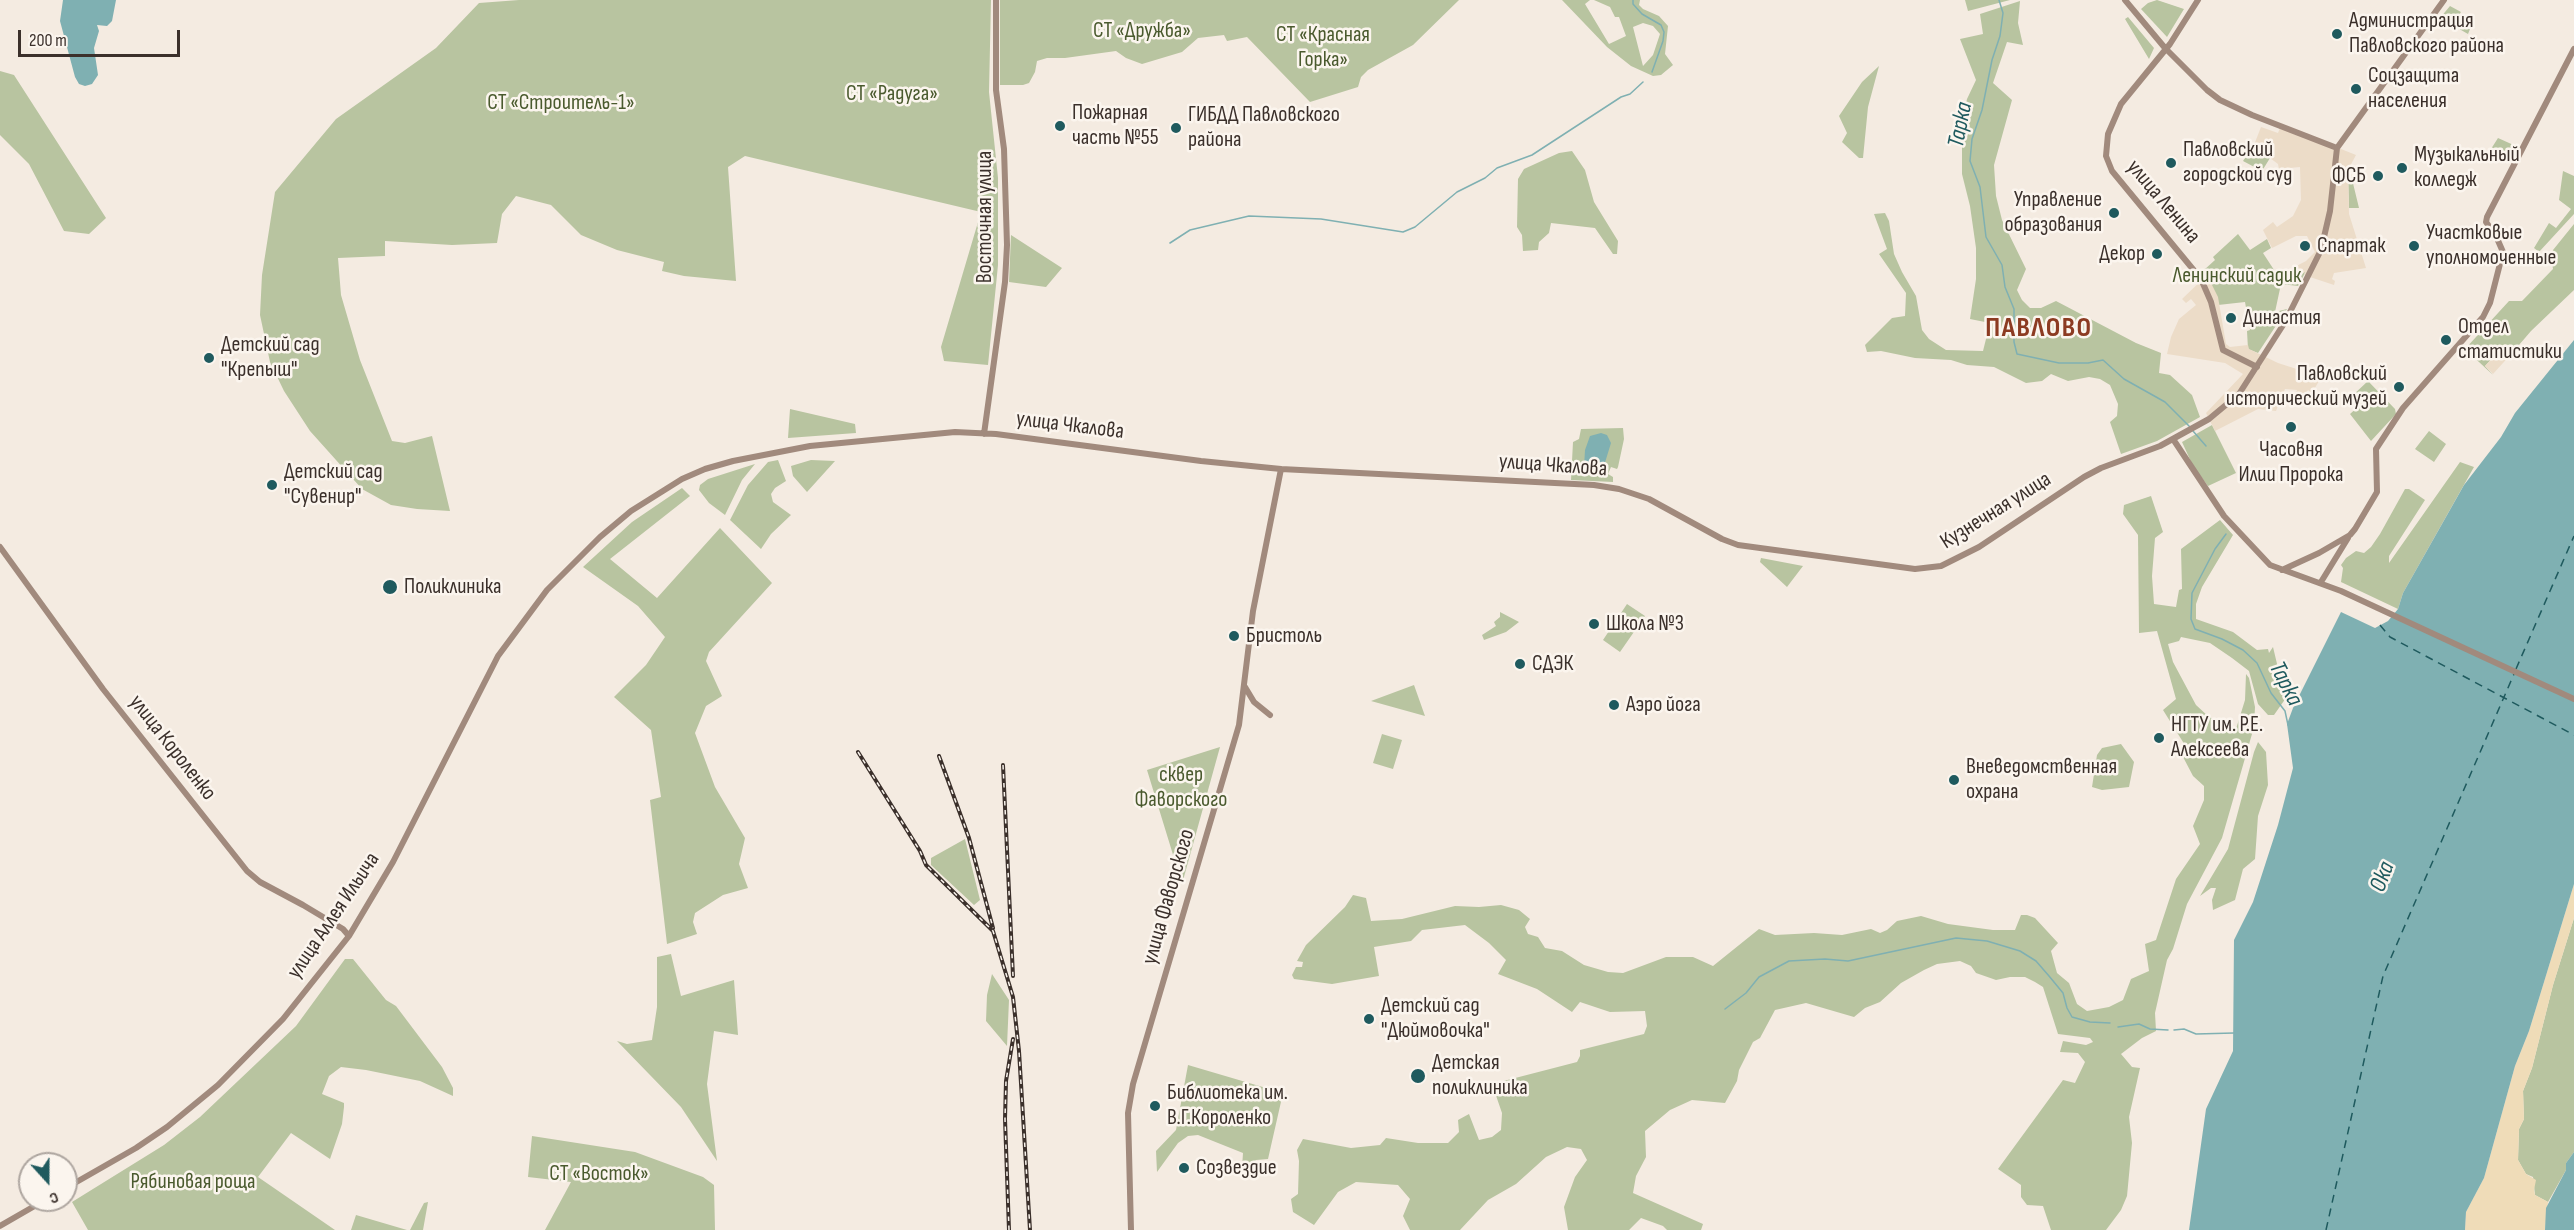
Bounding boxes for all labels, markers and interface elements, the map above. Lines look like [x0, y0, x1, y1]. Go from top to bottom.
place label: Администрация Павловского района [2349, 8, 2504, 60]
scale bar [21, 18, 183, 56]
park label: СТ «Дружба» [1093, 18, 1191, 44]
park label: СТ «Красная Горка» [1276, 22, 1370, 74]
marker: Администрация Павловского района [2330, 27, 2344, 41]
text: 200 m [29, 30, 67, 51]
place label: Соцзащита населения [2368, 63, 2459, 114]
park label: СТ «Радуга» [846, 81, 938, 107]
marker: Соцзащита населения [2349, 82, 2363, 96]
park label: СТ «Строитель-1» [487, 90, 635, 116]
place label: Пожарная часть №55 [1072, 100, 1158, 152]
water label: Тарка [1942, 100, 1980, 150]
place label: ГИБДД Павловского района [1188, 102, 1340, 154]
marker: Пожарная часть №55 [1053, 119, 1067, 133]
marker: ГИБДД Павловского района [1169, 121, 1183, 135]
place label: Павловский городской суд [2183, 137, 2292, 188]
place label: Музыкальный колледж [2414, 142, 2520, 194]
street label: Восточная улица [972, 151, 998, 283]
street label: улица Ленина [2120, 155, 2206, 249]
marker: Павловский городской суд [2164, 156, 2178, 170]
marker: Музыкальный колледж [2395, 161, 2409, 175]
place label: ФСБ [2332, 163, 2366, 189]
marker: ФСБ [2371, 169, 2385, 183]
place label: Управление образования [2004, 187, 2102, 238]
marker: Управление образования [2107, 206, 2121, 220]
place label: Участковые уполномоченные [2426, 220, 2556, 272]
place label: Спартак [2317, 233, 2385, 259]
marker: Спартак [2298, 239, 2312, 253]
marker: Участковые уполномоченные [2407, 239, 2421, 253]
place label: Декор [2099, 241, 2145, 267]
marker: Декор [2150, 247, 2164, 261]
park label: Ленинский садик [2173, 263, 2301, 289]
place label: Династия [2243, 305, 2321, 331]
marker: Династия [2224, 311, 2238, 325]
district label: ПАВЛОВО [1985, 312, 2093, 346]
place label: Отдел статистики [2458, 314, 2562, 366]
place label: Детский сад "Крепыш" [221, 332, 320, 384]
marker: Отдел статистики [2439, 333, 2453, 347]
marker: Детский сад "Крепыш" [202, 351, 216, 365]
place label: Павловский исторический музей [2226, 361, 2387, 412]
marker: Павловский исторический музей [2392, 380, 2406, 394]
street label: улица Чкалова [1015, 406, 1125, 446]
marker: Часовня Илии Пророка [2284, 420, 2298, 434]
place label: Часовня Илии Пророка [2239, 437, 2343, 488]
street label: улица Чкалова [1498, 449, 1608, 483]
place label: Детский сад "Сувенир" [284, 459, 383, 511]
street label: Кузнечная улица [1936, 467, 2056, 555]
marker: Детский сад "Сувенир" [265, 478, 279, 492]
place label: Поликлиника [404, 574, 501, 600]
marker: Поликлиника [381, 578, 399, 596]
place label: Школа №3 [1606, 611, 1684, 637]
marker: Школа №3 [1587, 617, 1601, 631]
place label: Бристоль [1246, 623, 1322, 649]
marker: Бристоль [1227, 629, 1241, 643]
place label: СДЭК [1532, 651, 1573, 677]
marker: СДЭК [1513, 657, 1527, 671]
water label: Тарка [2262, 657, 2308, 711]
street label: улица Короленко [123, 690, 221, 806]
place label: Аэро йога [1626, 692, 1701, 718]
marker: Аэро йога [1607, 698, 1621, 712]
place label: НГТУ им. Р.Е. Алексеева [2171, 712, 2263, 764]
marker: НГТУ им. Р.Е. Алексеева [2152, 731, 2166, 745]
place label: Вневедомственная охрана [1966, 754, 2117, 806]
park label: сквер Фаворского [1135, 762, 1227, 813]
marker: Вневедомственная охрана [1947, 773, 1961, 787]
street label: улица Фаворского [1137, 826, 1201, 968]
street label: улица Аллея Ильича [282, 848, 386, 984]
water label: Ока [2364, 858, 2402, 896]
place label: Детский сад "Дюймовочка" [1381, 993, 1490, 1044]
marker: Детский сад "Дюймовочка" [1362, 1012, 1376, 1026]
place label: Детская поликлиника [1432, 1050, 1528, 1102]
marker: Детская поликлиника [1409, 1067, 1427, 1085]
place label: Библиотека им. В.Г.Короленко [1167, 1080, 1288, 1132]
marker: Библиотека им. В.Г.Короленко [1148, 1099, 1162, 1113]
north arrow [18, 1152, 78, 1212]
place label: Созвездие [1196, 1155, 1277, 1181]
park label: СТ «Восток» [549, 1161, 649, 1187]
marker: Созвездие [1177, 1161, 1191, 1175]
park label: Рябиновая роща [130, 1169, 256, 1195]
text: С [47, 1187, 61, 1208]

